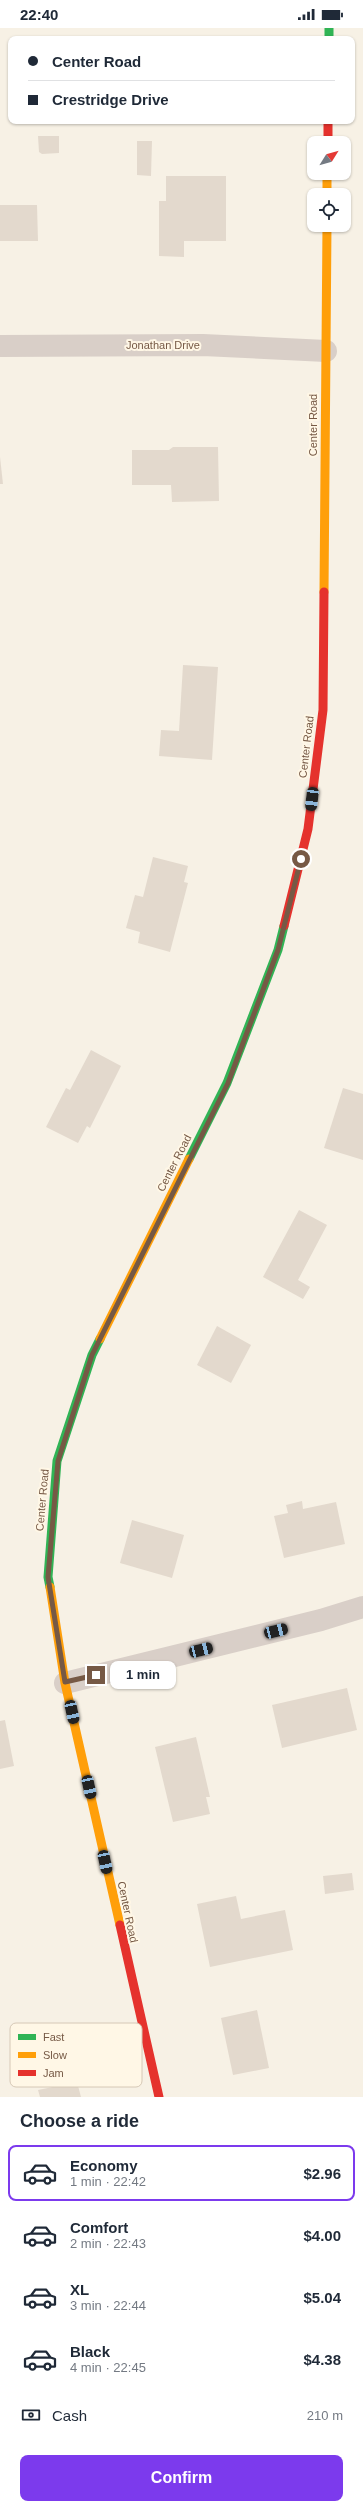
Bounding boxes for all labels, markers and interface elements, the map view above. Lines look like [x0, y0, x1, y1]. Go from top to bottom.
text: 22:40 [20, 6, 58, 23]
text: Center Road [52, 53, 141, 70]
text: Crestridge Drive [52, 91, 169, 108]
north arrow [307, 136, 351, 180]
map controls [307, 136, 351, 232]
button: locate [307, 188, 351, 232]
street label: Jonathan Drive [126, 339, 200, 351]
street label: Center Road [307, 394, 319, 456]
street label: Center Road [296, 715, 316, 779]
car [305, 786, 319, 812]
route start [292, 850, 310, 868]
street label: Center Road [154, 1132, 194, 1194]
street label: Center Road [33, 1468, 51, 1532]
car [263, 1622, 289, 1640]
car [188, 1641, 214, 1659]
callout: 1 min [110, 1661, 176, 1689]
route end [87, 1666, 105, 1684]
text: 1 min [126, 1667, 160, 1682]
car [64, 1699, 80, 1725]
car [81, 1774, 97, 1800]
car [97, 1849, 113, 1875]
street label: Center Road [116, 1880, 140, 1944]
legend [10, 2023, 142, 2087]
text: Fast [43, 2031, 64, 2043]
text: Slow [43, 2049, 67, 2061]
text: Jam [43, 2067, 64, 2079]
text: Choose a ride [20, 2111, 139, 2131]
icon: car [22, 2155, 58, 2191]
text: Economy [70, 2157, 138, 2174]
text: $2.96 [303, 2165, 341, 2182]
text: 1 min · 22:42 [70, 2174, 146, 2189]
icon: car [22, 2217, 58, 2253]
text: Comfort [70, 2219, 128, 2236]
text: $4.00 [303, 2227, 341, 2244]
text: 2 min · 22:43 [70, 2236, 146, 2251]
icon: car [22, 2279, 58, 2315]
text: XL [70, 2281, 89, 2298]
text: $5.04 [303, 2289, 341, 2306]
text: 3 min · 22:44 [70, 2298, 146, 2313]
icon: car [22, 2341, 58, 2377]
text: Black [70, 2343, 110, 2360]
text: $4.38 [303, 2351, 341, 2368]
text: 4 min · 22:45 [70, 2360, 146, 2375]
icon: cash [20, 2404, 42, 2426]
text: Cash [52, 2407, 87, 2424]
text: 210 m [307, 2408, 343, 2423]
button: Confirm [20, 2455, 343, 2501]

